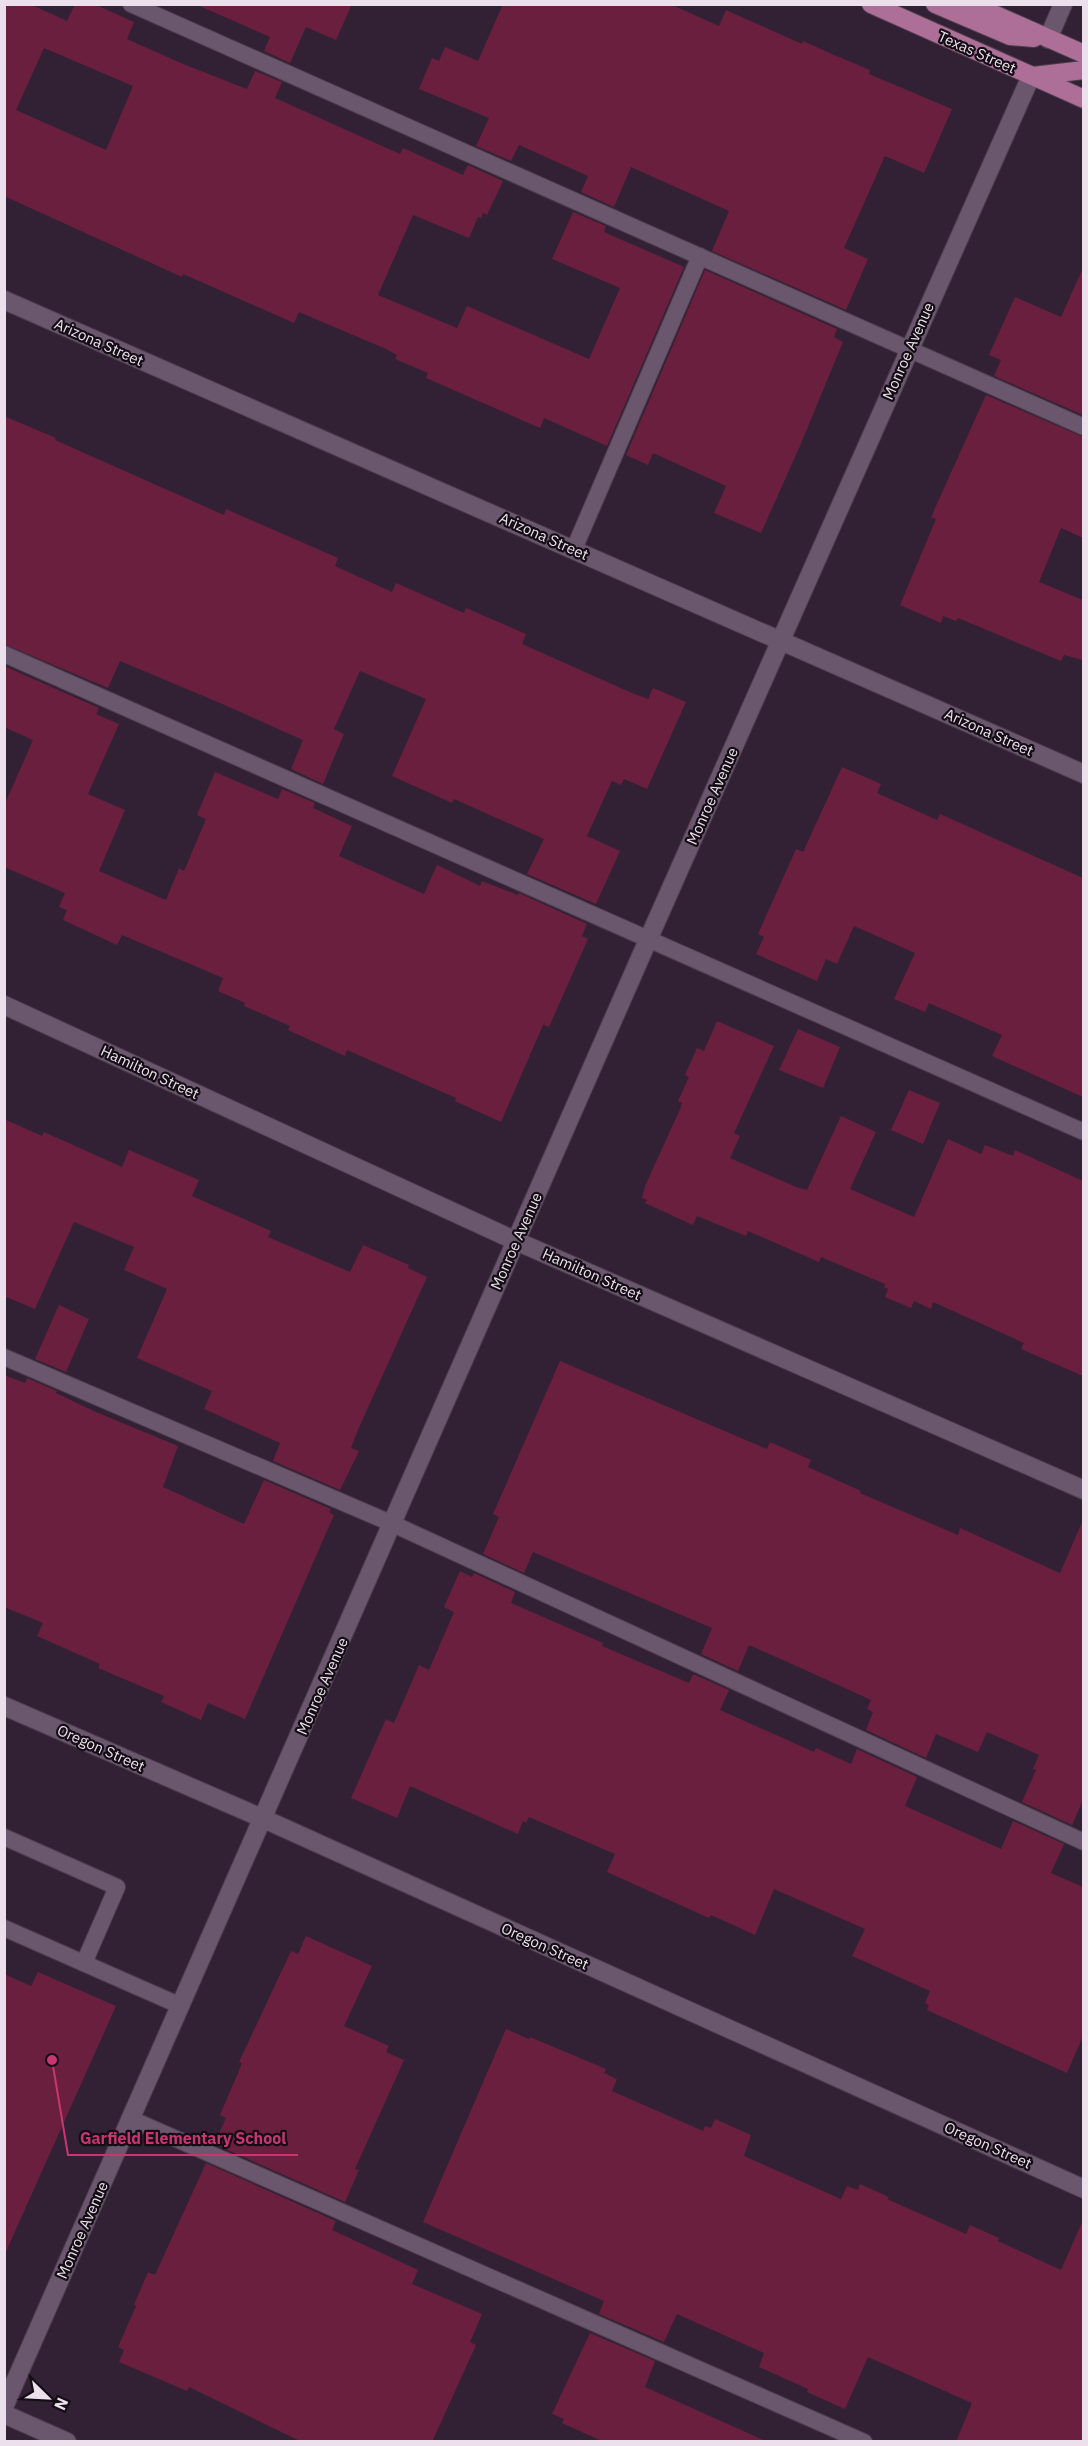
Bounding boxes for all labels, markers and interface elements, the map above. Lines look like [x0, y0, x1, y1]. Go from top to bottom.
street label: Texas Street [935, 26, 1019, 78]
street label: Monroe Avenue [878, 299, 938, 403]
street label: Arizona Street [52, 314, 146, 370]
street label: Arizona Street [497, 508, 591, 564]
street label: Arizona Street [942, 704, 1036, 760]
street label: Monroe Avenue [682, 744, 742, 848]
street label: Hamilton Street [98, 1041, 202, 1103]
street label: Monroe Avenue [486, 1189, 546, 1293]
street label: Hamilton Street [540, 1244, 644, 1304]
street label: Monroe Avenue [292, 1634, 352, 1738]
street label: Oregon Street [54, 1720, 148, 1776]
street label: Oregon Street [498, 1918, 592, 1974]
street label: Oregon Street [941, 2117, 1035, 2173]
callout: Garfield Elementary School [68, 2121, 298, 2155]
text: Garfield Elementary School [80, 2128, 286, 2148]
street label: Monroe Avenue [52, 2178, 112, 2282]
north arrow [18, 2368, 78, 2428]
text: N [50, 2395, 73, 2413]

